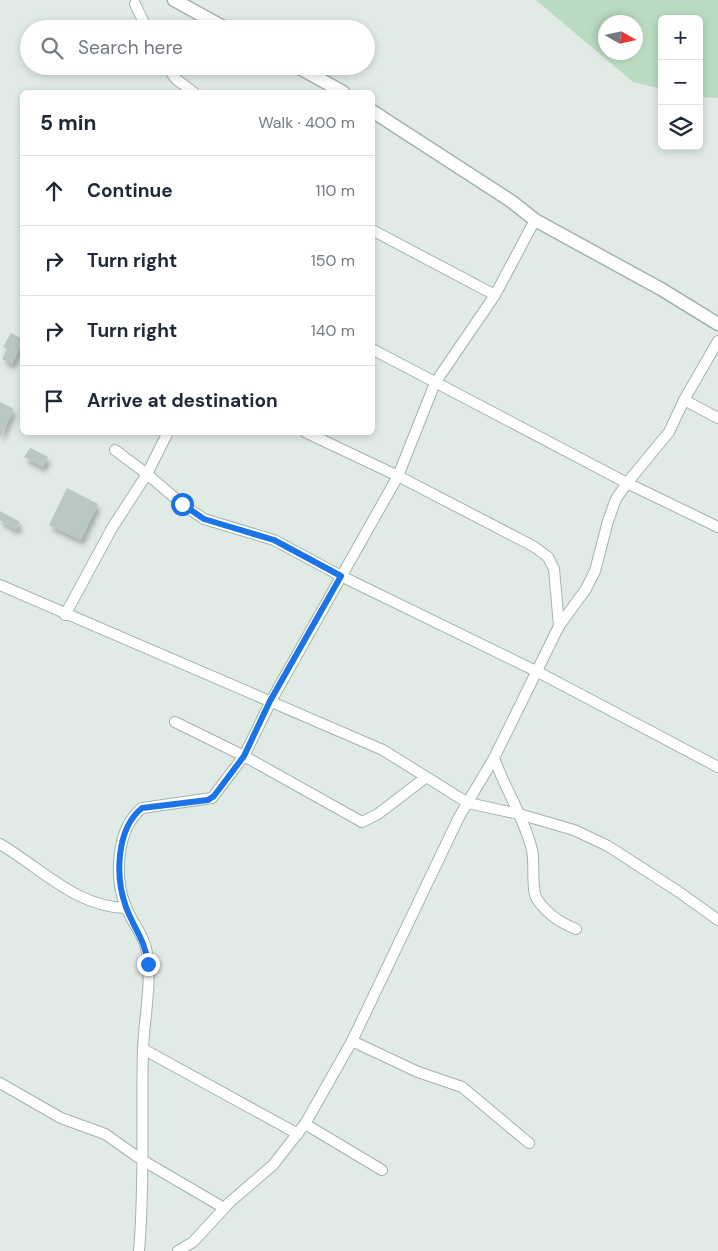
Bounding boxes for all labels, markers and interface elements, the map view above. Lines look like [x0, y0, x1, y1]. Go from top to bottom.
north arrow [598, 15, 643, 60]
map controls [658, 15, 703, 150]
button: + [658, 15, 703, 60]
search box [20, 20, 375, 75]
icon: search [38, 34, 66, 62]
text: Search here [78, 35, 183, 60]
button: − [658, 60, 703, 105]
button: layers [658, 105, 703, 150]
text: 5 min [40, 109, 96, 137]
text: Walk · 400 m [258, 112, 355, 133]
icon: ahead [40, 177, 68, 205]
text: Continue [87, 178, 173, 203]
text: 110 m [316, 180, 355, 201]
icon: right [40, 247, 68, 275]
text: Turn right [87, 248, 177, 273]
text: 150 m [311, 250, 355, 271]
icon: right [40, 317, 68, 345]
text: Turn right [87, 318, 177, 343]
text: 140 m [311, 320, 355, 341]
icon: arrive [40, 387, 68, 415]
text: Arrive at destination [87, 388, 278, 413]
route start [171, 493, 194, 516]
route end [137, 953, 160, 976]

